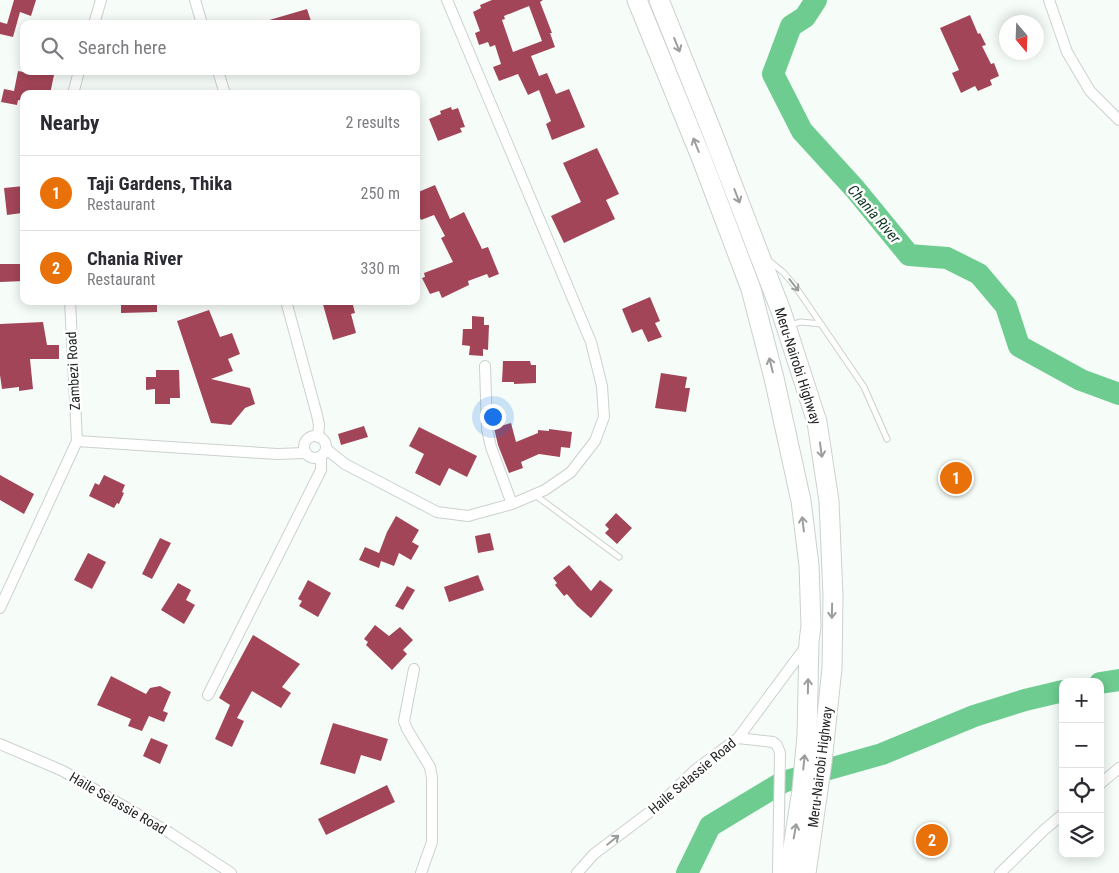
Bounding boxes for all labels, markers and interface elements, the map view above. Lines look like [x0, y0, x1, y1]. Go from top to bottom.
north arrow [999, 15, 1044, 60]
search box [20, 20, 420, 75]
icon: search [38, 34, 66, 62]
text: Search here [78, 36, 166, 59]
one-way arrow [673, 37, 683, 52]
text: Nearby [40, 111, 99, 135]
text: 2 results [345, 113, 400, 132]
one-way arrow [691, 138, 700, 153]
text: Taji Gardens, Thika [87, 172, 232, 195]
water label: Chania River [844, 181, 905, 247]
text: 1 [52, 184, 60, 203]
text: 250 m [361, 184, 400, 203]
one-way arrow [733, 188, 742, 204]
text: Restaurant [87, 195, 155, 214]
text: Chania River [87, 247, 183, 270]
text: 2 [52, 259, 60, 278]
text: 330 m [361, 259, 400, 278]
text: Restaurant [87, 270, 155, 289]
one-way arrow [788, 278, 799, 291]
street label: Meru-Nairobi Highway [772, 306, 824, 427]
street label: Zambezi Road [63, 331, 83, 411]
one-way arrow [765, 357, 775, 373]
your location [480, 404, 506, 430]
one-way arrow [817, 441, 827, 457]
pin: 1 [940, 459, 972, 497]
one-way arrow [798, 516, 808, 532]
one-way arrow [827, 603, 837, 619]
one-way arrow [803, 678, 813, 694]
map controls [1059, 678, 1104, 858]
button: + [1059, 678, 1104, 723]
street label: Meru-Nairobi Highway [805, 705, 835, 828]
button: − [1059, 723, 1104, 768]
street label: Haile Selassie Road [645, 735, 739, 817]
one-way arrow [800, 754, 809, 770]
button: locate [1059, 768, 1104, 813]
street label: Haile Selassie Road [67, 769, 169, 837]
button: layers [1059, 813, 1104, 858]
pin: 2 [916, 821, 948, 859]
one-way arrow [790, 824, 800, 840]
one-way arrow [606, 834, 619, 845]

